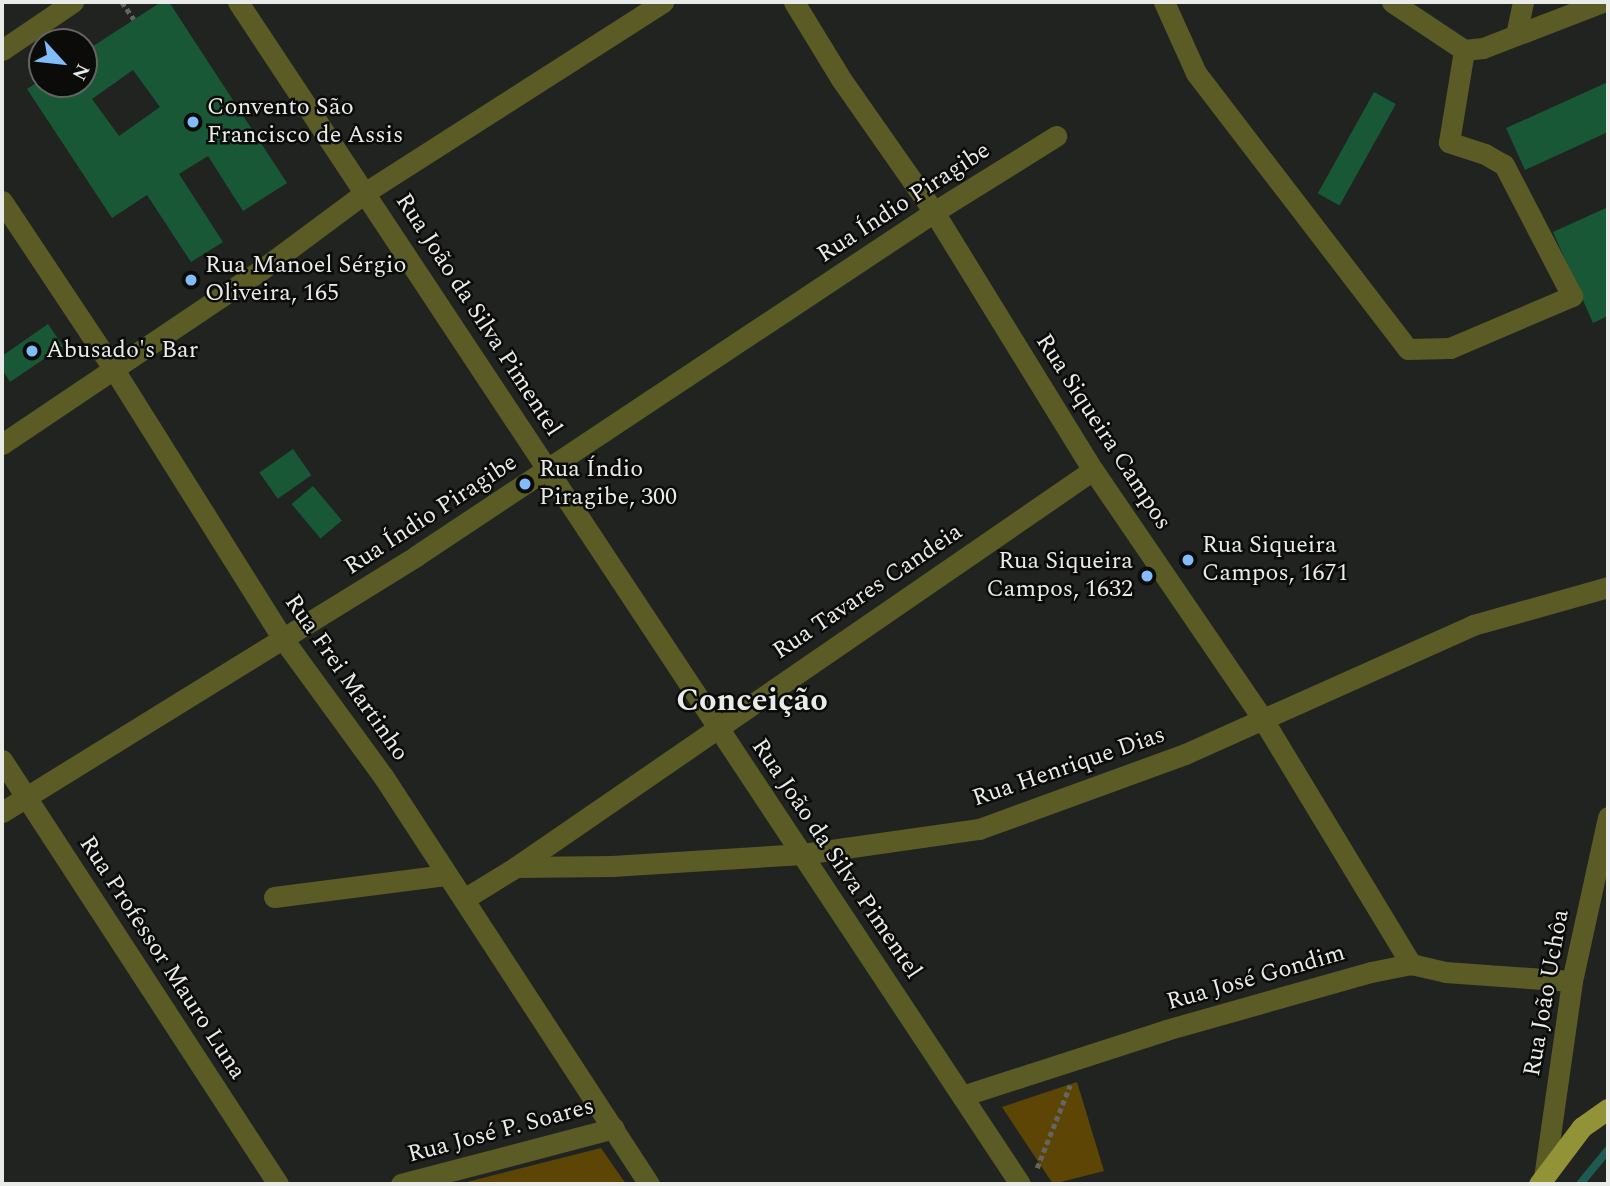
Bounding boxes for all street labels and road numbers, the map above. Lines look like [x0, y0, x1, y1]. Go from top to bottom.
street label: Rua Índio Piragibe [812, 136, 996, 270]
street label: Rua João da Silva Pimentel [389, 188, 567, 442]
street label: Rua Siqueira Campos [1029, 329, 1177, 535]
street label: Rua Índio Piragibe [339, 448, 523, 582]
street label: Rua Tavares Candeia [768, 518, 968, 666]
street label: Rua Frei Martinho [278, 589, 414, 767]
street label: Rua Henrique Dias [969, 721, 1169, 813]
street label: Rua João da Silva Pimentel [745, 733, 927, 985]
street label: Rua Professor Mauro Luna [72, 831, 252, 1085]
street label: Rua João Uchôa [1518, 907, 1576, 1079]
street label: Rua José Gondim [1164, 939, 1348, 1017]
street label: Rua José P. Soares [405, 1092, 597, 1170]

